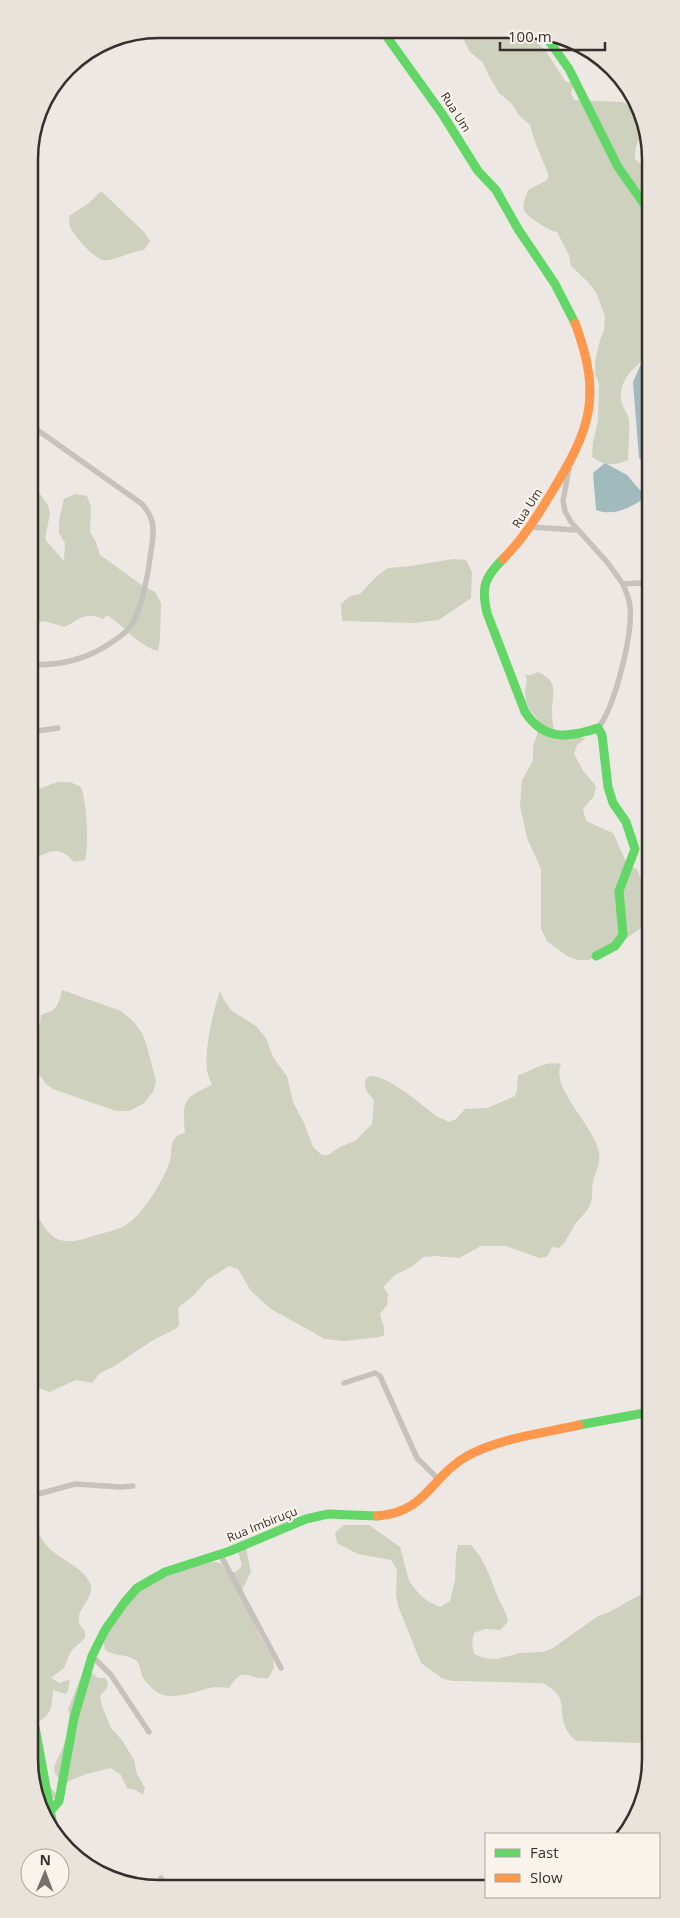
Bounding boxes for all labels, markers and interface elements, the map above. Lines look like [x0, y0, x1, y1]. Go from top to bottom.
scale bar [500, 20, 605, 52]
text: 100 m [508, 26, 552, 46]
street label: Rua Um [437, 89, 475, 135]
street label: Rua Um [508, 485, 546, 531]
street label: Rua Imbiruçu [224, 1502, 300, 1546]
legend [485, 1833, 660, 1898]
text: Fast [530, 1842, 559, 1862]
north arrow [20, 1848, 70, 1898]
text: N [39, 1850, 51, 1869]
text: Slow [530, 1867, 563, 1887]

